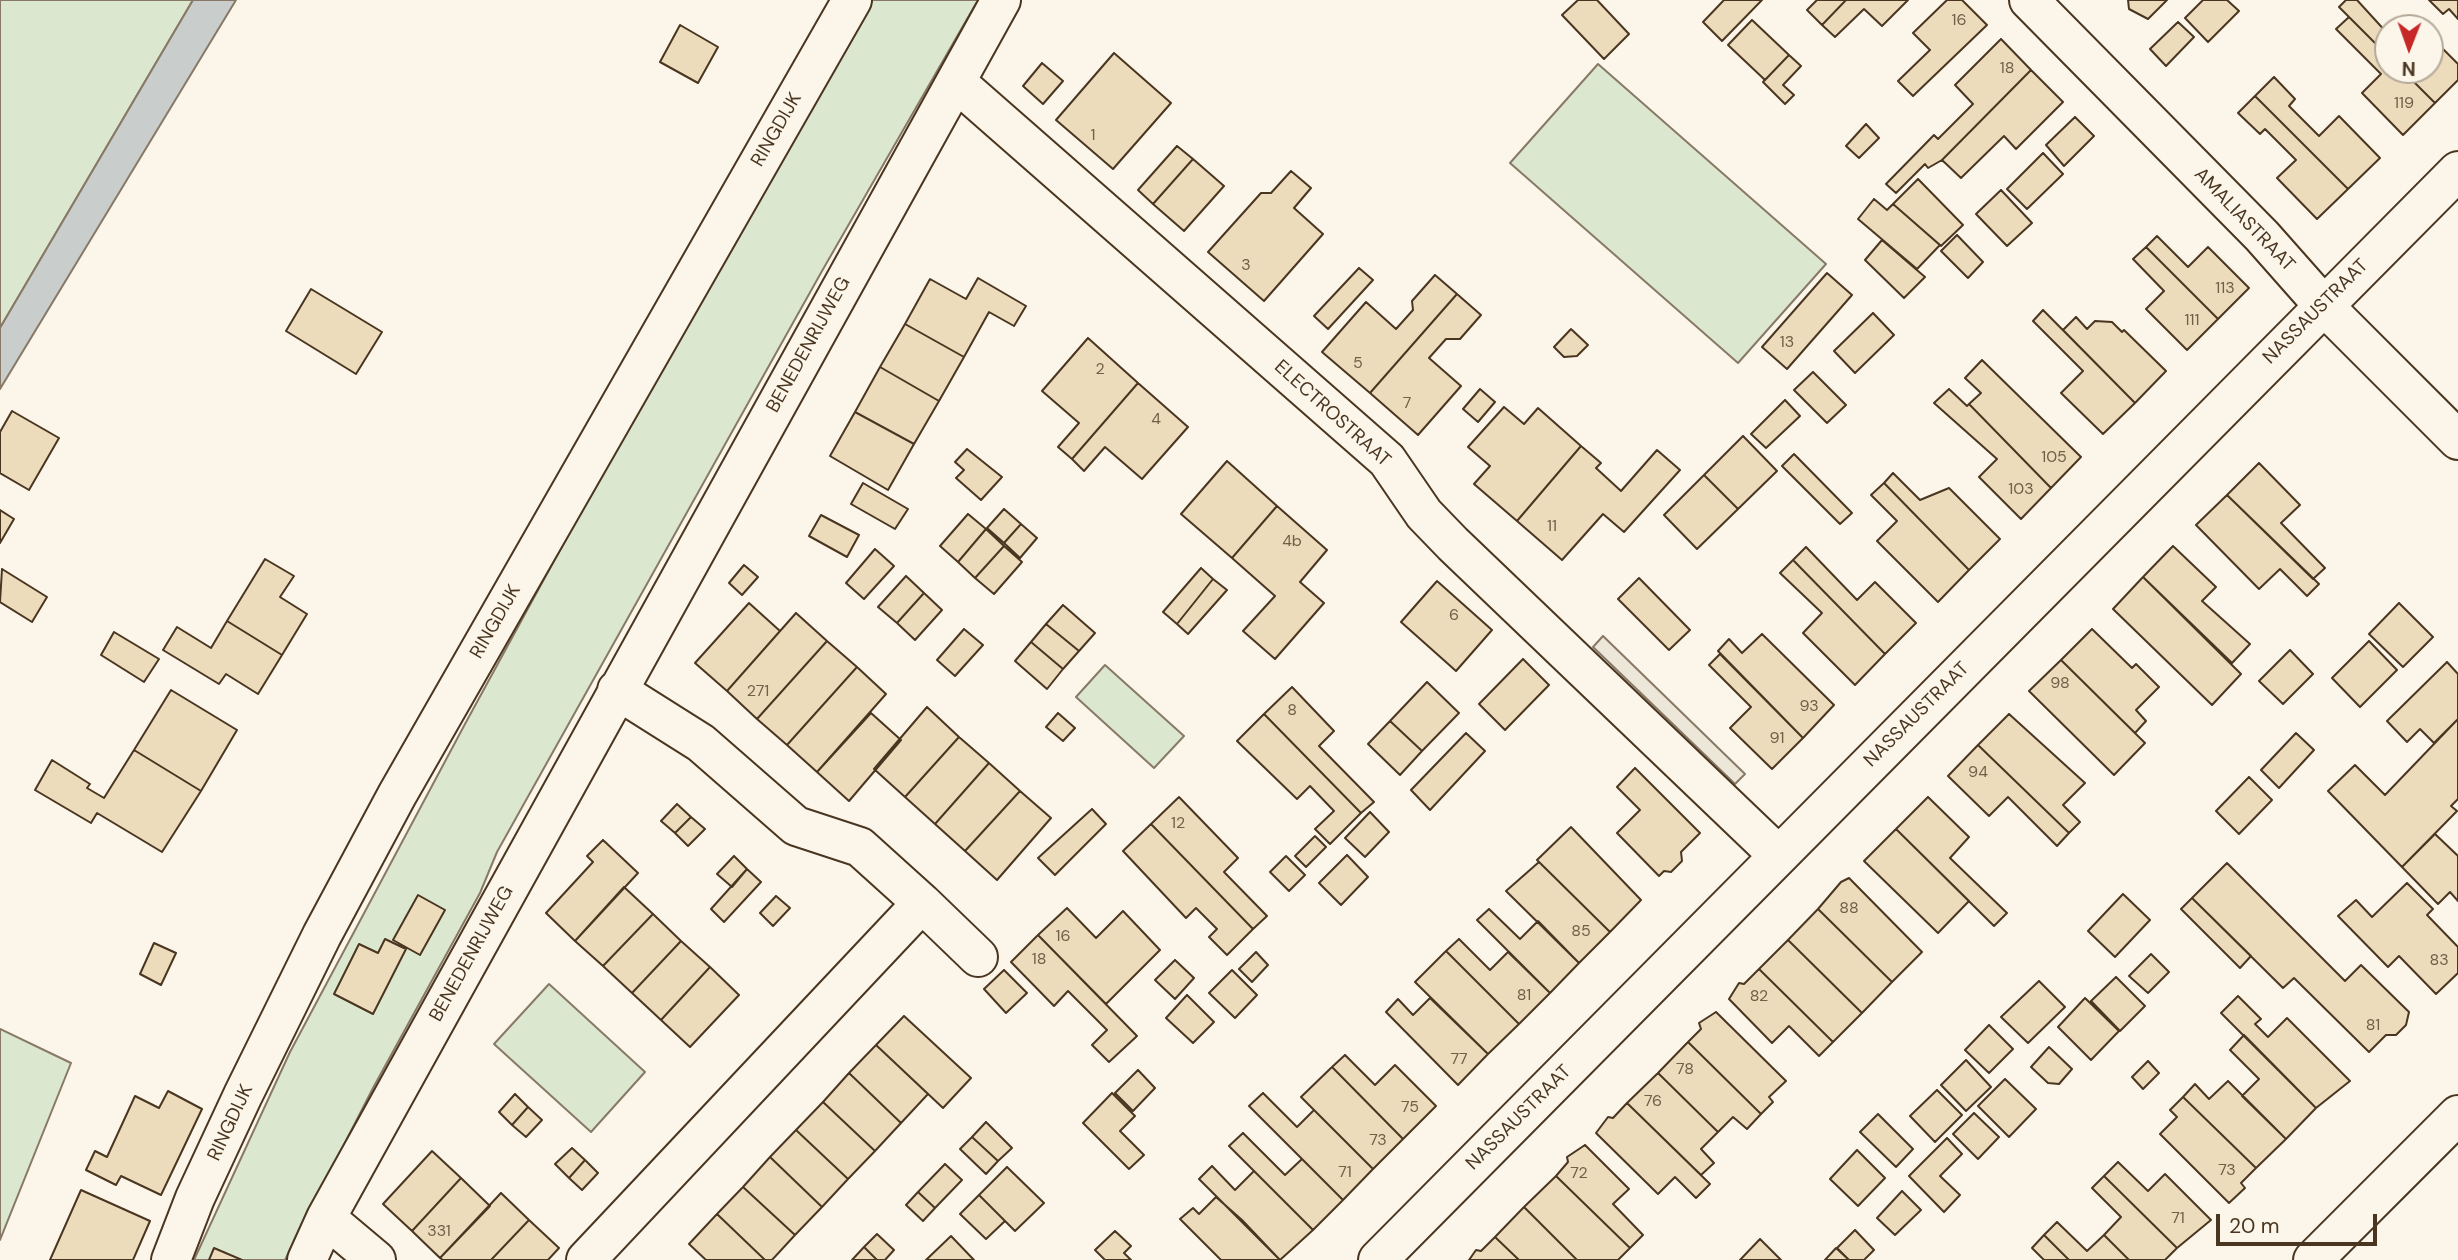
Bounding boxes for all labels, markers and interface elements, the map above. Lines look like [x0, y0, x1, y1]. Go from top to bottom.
house number: 16 [1951, 11, 1967, 31]
north arrow [2374, 14, 2444, 84]
text: N [2402, 56, 2416, 81]
house number: 18 [2000, 59, 2014, 79]
street label: RINGDIJK [747, 89, 807, 171]
house number: 119 [2394, 94, 2414, 114]
house number: 1 [1091, 126, 1095, 146]
street label: AMALIASTRAAT [2189, 163, 2299, 277]
street label: NASSAUSTRAAT [2259, 255, 2373, 369]
house number: 3 [1241, 256, 1251, 276]
street label: BENEDENRIJWEG [762, 273, 856, 417]
house number: 113 [2215, 279, 2235, 299]
house number: 111 [2185, 311, 2199, 331]
house number: 13 [1780, 333, 1794, 353]
house number: 5 [1353, 354, 1363, 374]
street label: ELECTROSTRAAT [1269, 356, 1395, 472]
house number: 2 [1095, 360, 1105, 380]
house number: 7 [1403, 394, 1411, 414]
house number: 4 [1151, 410, 1161, 430]
house number: 105 [2041, 448, 2067, 468]
house number: 103 [2008, 480, 2034, 500]
house number: 11 [1547, 517, 1557, 537]
house number: 4b [1282, 532, 1302, 552]
street label: RINGDIJK [466, 581, 526, 663]
house number: 6 [1449, 606, 1459, 626]
street label: NASSAUSTRAAT [1860, 658, 1974, 772]
house number: 98 [2050, 674, 2070, 694]
house number: 271 [747, 682, 769, 702]
house number: 93 [1799, 697, 1819, 717]
house number: 8 [1287, 701, 1297, 721]
house number: 91 [1770, 729, 1784, 749]
house number: 94 [1968, 763, 1988, 783]
house number: 12 [1171, 814, 1185, 834]
street label: BENEDENRIJWEG [425, 882, 519, 1026]
house number: 88 [1839, 899, 1859, 919]
house number: 85 [1571, 922, 1591, 942]
house number: 16 [1055, 927, 1071, 947]
house number: 18 [1032, 950, 1046, 970]
house number: 83 [2429, 951, 2449, 971]
house number: 81 [1517, 986, 1531, 1006]
house number: 82 [1750, 987, 1768, 1007]
house number: 81 [2366, 1016, 2380, 1036]
house number: 77 [1450, 1050, 1468, 1070]
house number: 78 [1676, 1060, 1694, 1080]
street label: NASSAUSTRAAT [1462, 1061, 1576, 1175]
street label: RINGDIJK [203, 1081, 259, 1165]
house number: 76 [1644, 1092, 1662, 1112]
house number: 75 [1401, 1098, 1419, 1118]
house number: 73 [1369, 1131, 1387, 1151]
house number: 73 [2218, 1161, 2236, 1181]
house number: 71 [1338, 1163, 1352, 1183]
house number: 72 [1570, 1164, 1588, 1184]
scale bar [2220, 1200, 2381, 1244]
house number: 71 [2171, 1209, 2185, 1229]
text: 20 m [2229, 1212, 2280, 1240]
house number: 331 [427, 1222, 451, 1242]

